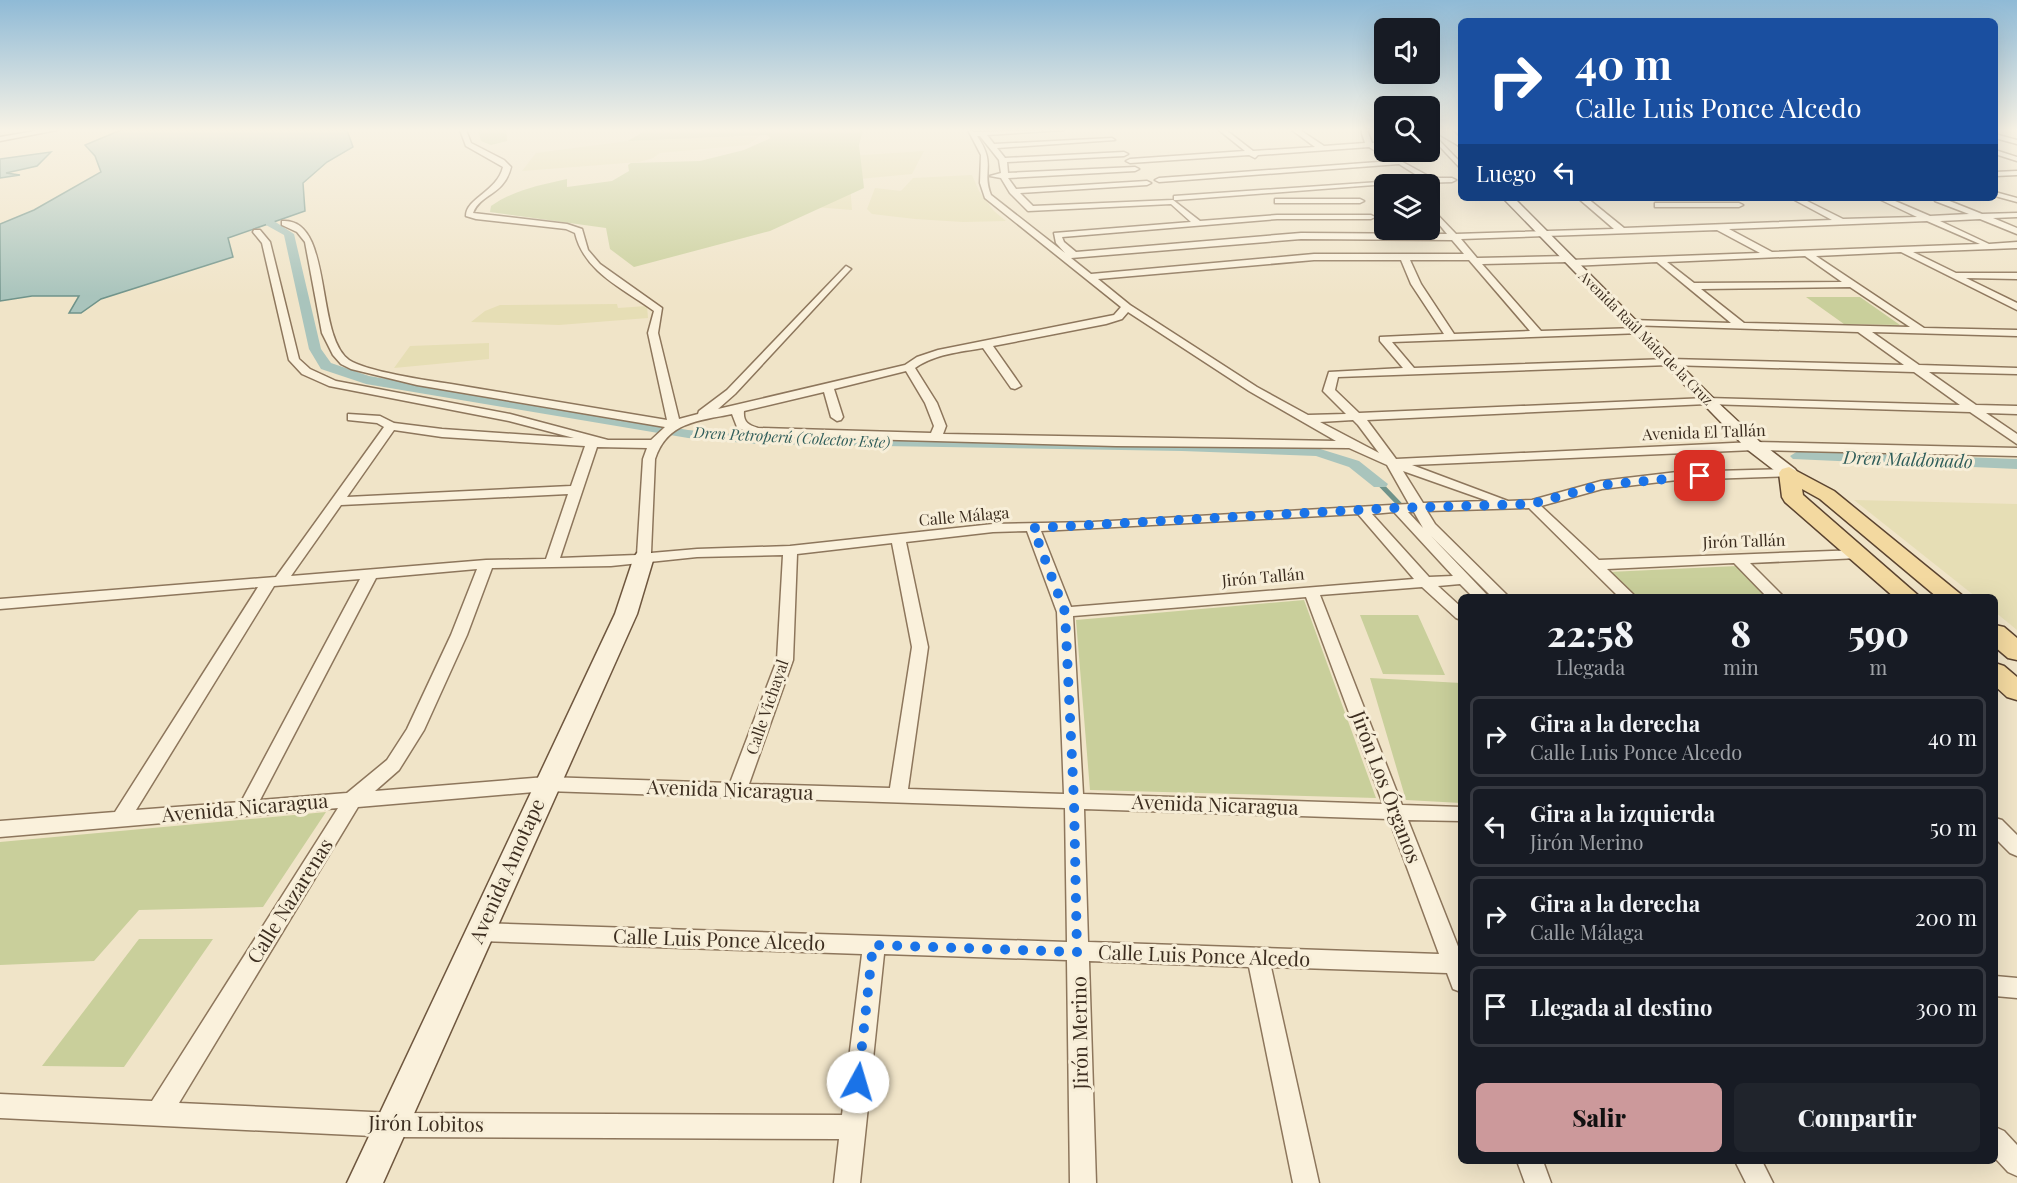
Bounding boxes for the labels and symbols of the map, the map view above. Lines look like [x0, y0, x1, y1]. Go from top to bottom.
street label: Avenida Raúl Mata de la Cruz [1574, 266, 1718, 409]
street label: Avenida El Tallán [1641, 419, 1766, 444]
water label: Dren Petroperú (Colector Este) [692, 422, 891, 452]
water label: Dren Maldonado [1842, 445, 1973, 473]
pin [1674, 450, 1725, 501]
street label: Calle Málaga [918, 501, 1010, 530]
street label: Jirón Tallán [1701, 529, 1786, 552]
street label: Jirón Tallán [1220, 562, 1306, 591]
street label: Calle Vichayal [740, 656, 793, 757]
street label: Jirón Los Órganos [1346, 705, 1429, 867]
street label: Avenida Nicaragua [645, 772, 814, 805]
street label: Avenida Nicaragua [160, 786, 329, 827]
street label: Avenida Nicaragua [1130, 787, 1299, 820]
street label: Avenida Amotape [461, 794, 550, 948]
street label: Calle Nazarenas [239, 833, 338, 968]
street label: Calle Luis Ponce Alcedo [613, 921, 826, 956]
street label: Calle Luis Ponce Alcedo [1098, 937, 1311, 972]
street label: Jirón Merino [1064, 976, 1093, 1091]
position arrow [826, 1050, 890, 1114]
street label: Jirón Lobitos [367, 1108, 484, 1137]

